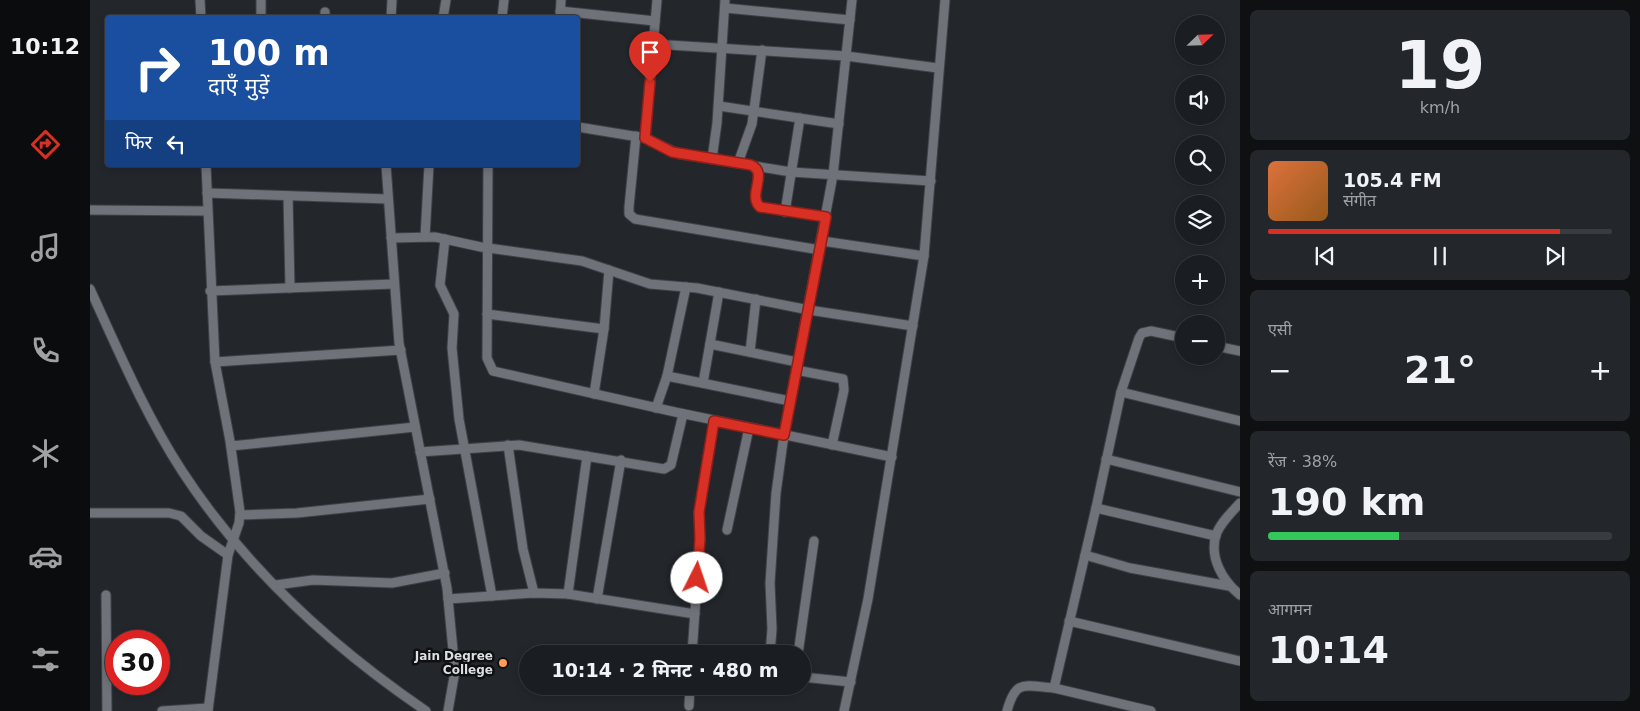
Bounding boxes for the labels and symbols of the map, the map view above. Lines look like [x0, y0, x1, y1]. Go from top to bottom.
north arrow [1175, 15, 1225, 65]
pin [629, 31, 671, 82]
position arrow [670, 551, 722, 603]
speed limit sign: 30 [105, 630, 170, 695]
place label: Jain Degree College [414, 649, 493, 677]
marker: Jain Degree College [497, 657, 509, 669]

